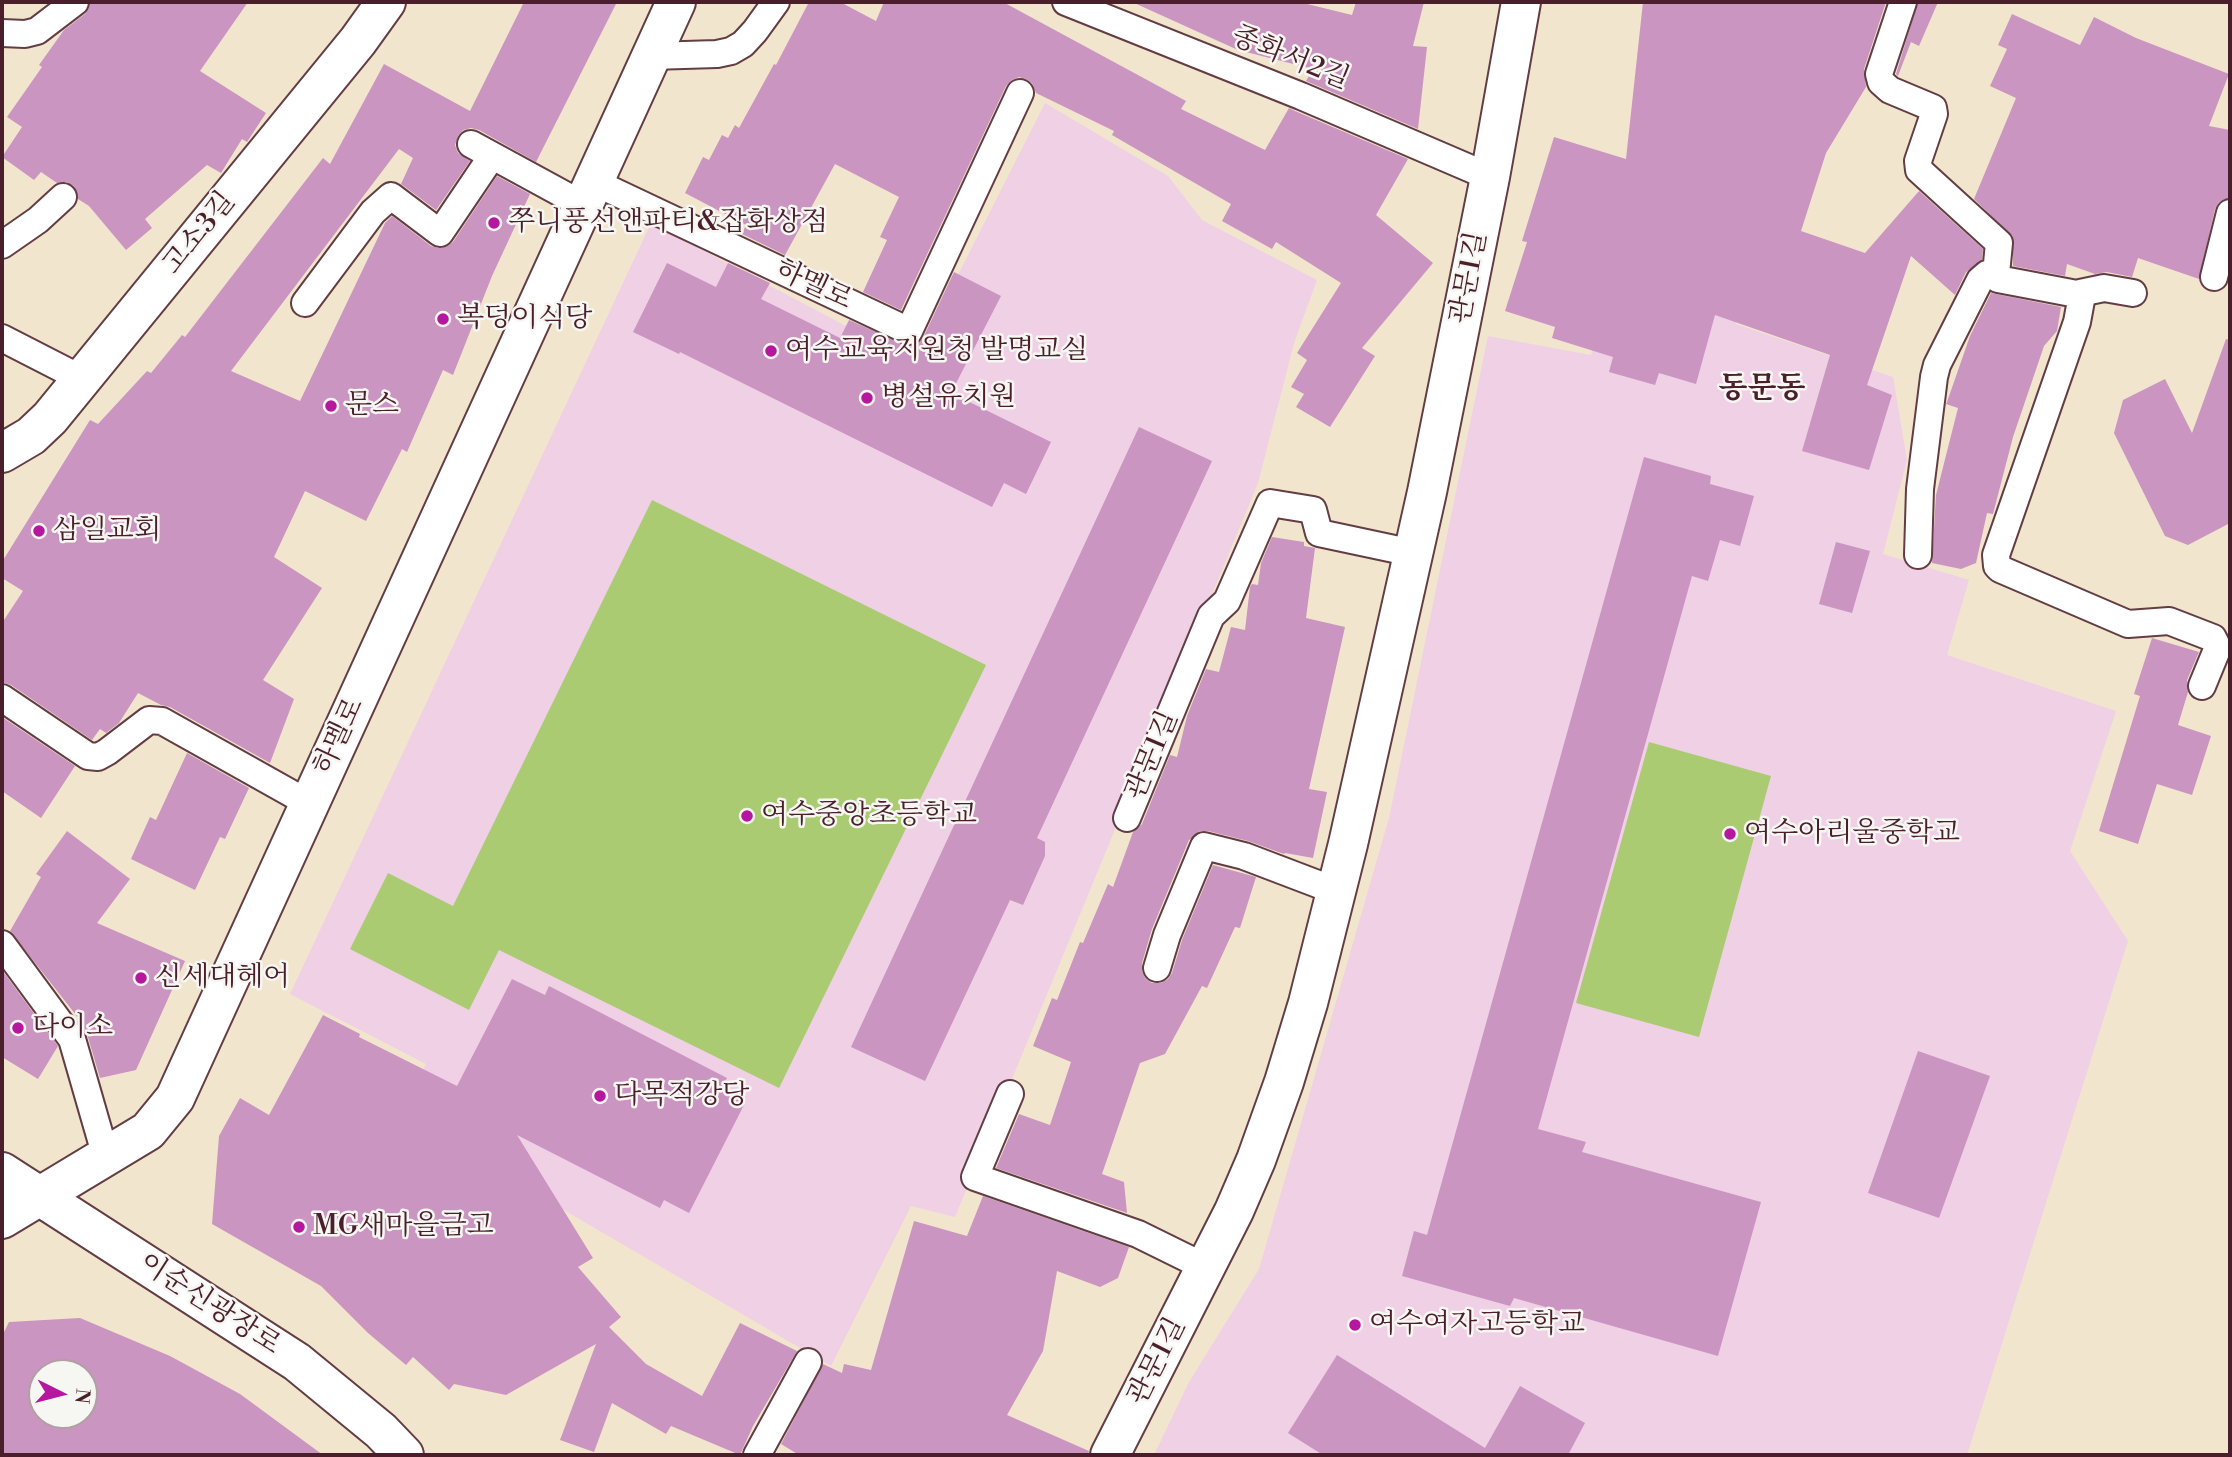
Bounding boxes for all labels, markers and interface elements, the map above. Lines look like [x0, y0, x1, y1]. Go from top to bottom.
street label: 종화서2길 [1226, 20, 1354, 98]
street label: 고소3길 [157, 186, 243, 282]
place label: 쭈니풍선앤파티&잡화상점 [508, 206, 828, 240]
marker: 쭈니풍선앤파티&잡화상점 [486, 215, 502, 231]
street label: 관문1길 [1445, 229, 1495, 327]
street label: 하멜로 [769, 254, 857, 318]
place label: 복덩이식당 [457, 302, 592, 336]
marker: 복덩이식당 [435, 311, 451, 327]
place label: 여수교육지원청 발명교실 [785, 334, 1088, 368]
marker: 여수교육지원청 발명교실 [763, 343, 779, 359]
district label: 동문동 [1719, 372, 1805, 408]
place label: 병설유치원 [881, 381, 1016, 415]
place label: 문스 [345, 389, 399, 423]
marker: 병설유치원 [859, 390, 875, 406]
marker: 문스 [323, 398, 339, 414]
place label: 삼일교회 [53, 514, 161, 548]
marker: 삼일교회 [31, 523, 47, 539]
street label: 하멜로 [308, 693, 372, 781]
street label: 관문1길 [1119, 707, 1187, 805]
place label: 여수중앙초등학교 [761, 799, 977, 833]
marker: 여수중앙초등학교 [739, 808, 755, 824]
place label: 여수아리울중학교 [1744, 817, 1960, 851]
marker: 여수아리울중학교 [1722, 826, 1738, 842]
place label: 신세대헤어 [155, 961, 290, 995]
marker: 신세대헤어 [133, 970, 149, 986]
place label: 다이소 [32, 1011, 113, 1045]
marker: 다이소 [10, 1020, 26, 1036]
place label: 다목적강당 [614, 1079, 749, 1113]
marker: 다목적강당 [592, 1088, 608, 1104]
place label: MG새마을금고 [313, 1210, 494, 1244]
marker: MG새마을금고 [291, 1219, 307, 1235]
street label: 이순신광장로 [132, 1247, 286, 1363]
place label: 여수여자고등학교 [1369, 1308, 1585, 1342]
street label: 관문1길 [1122, 1313, 1194, 1411]
marker: 여수여자고등학교 [1347, 1317, 1363, 1333]
north arrow [28, 1359, 98, 1429]
text: N [69, 1387, 95, 1405]

